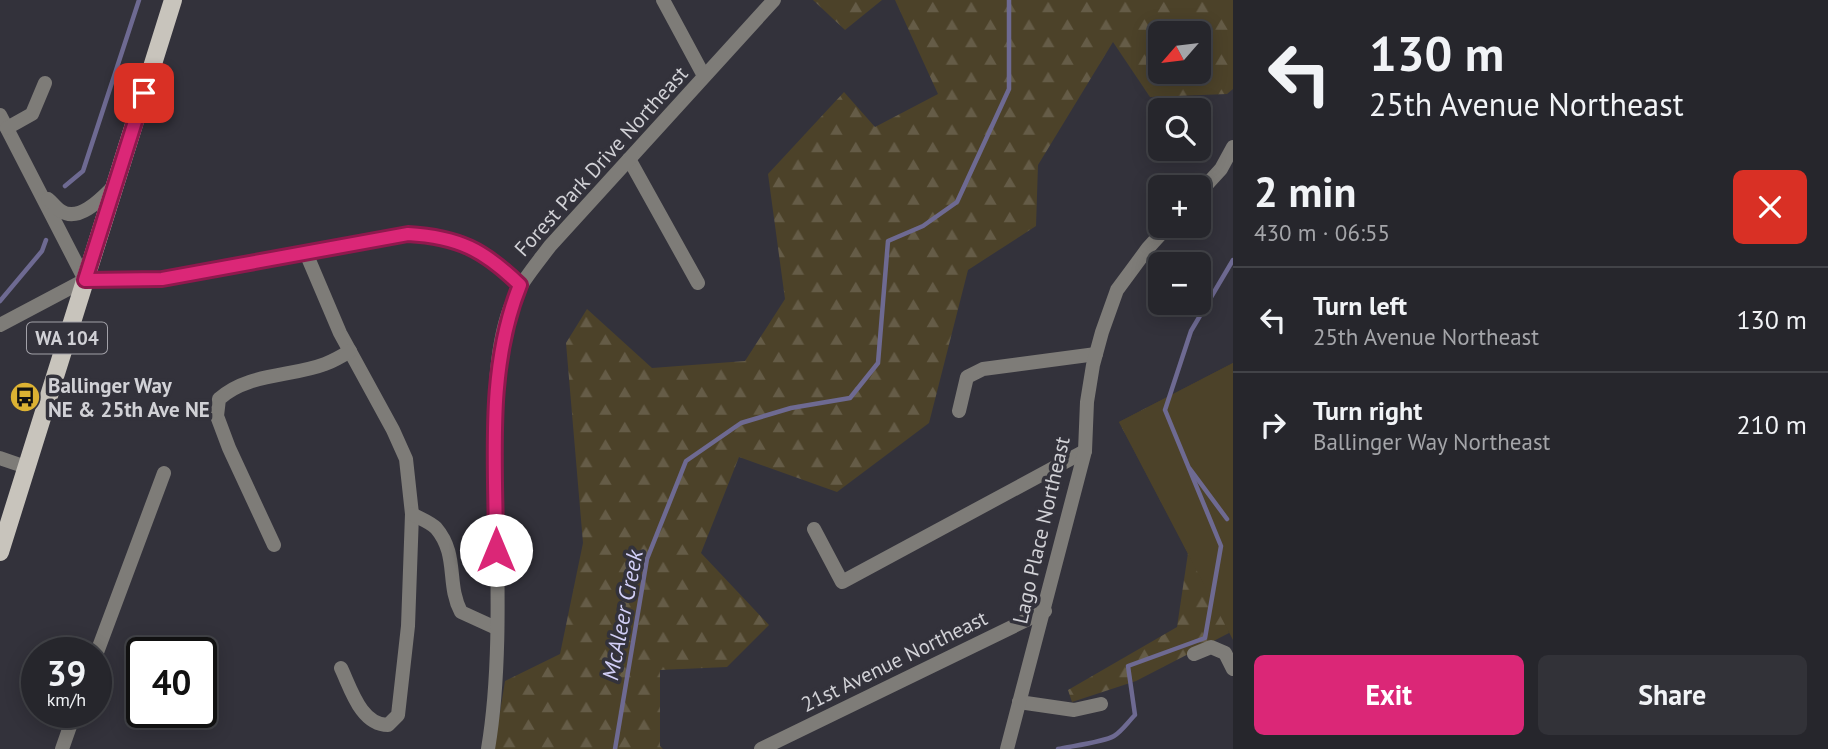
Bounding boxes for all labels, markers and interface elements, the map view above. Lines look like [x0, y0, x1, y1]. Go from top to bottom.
north arrow [1148, 21, 1211, 84]
map controls [1148, 21, 1211, 315]
text: 130 m [1369, 21, 1504, 85]
icon: left [1254, 28, 1345, 119]
street label: Forest Park Drive Northeast [508, 60, 694, 262]
pin [114, 63, 174, 123]
icon: arrive [125, 74, 163, 112]
text: 25th Avenue Northeast [1369, 83, 1684, 125]
button: search [1148, 98, 1211, 161]
text: 2 min [1254, 164, 1356, 219]
button: close [1733, 170, 1807, 244]
button: + [1148, 175, 1211, 238]
text: 430 m · 06:55 [1254, 218, 1390, 247]
button: − [1148, 252, 1211, 315]
text: Turn left [1313, 289, 1407, 322]
icon: left [1254, 301, 1292, 339]
text: 130 m [1736, 303, 1807, 336]
road number: WA 104 [27, 322, 107, 354]
text: 25th Avenue Northeast [1313, 322, 1539, 351]
place label: Ballinger Way NE & 25th Ave NE [48, 372, 210, 423]
bus stop icon: Ballinger Way NE & 25th Ave NE [8, 380, 42, 414]
text: Turn right [1313, 394, 1422, 427]
icon: right [1254, 406, 1292, 444]
text: 210 m [1736, 408, 1807, 441]
text: Ballinger Way Northeast [1313, 427, 1550, 456]
street label: Lago Place Northeast [1006, 434, 1076, 626]
position arrow [459, 513, 533, 587]
water label: McAleer Creek [595, 546, 649, 683]
street label: 21st Avenue Northeast [796, 604, 992, 718]
speed limit sign: 40 [126, 637, 217, 728]
text: 39 [47, 650, 86, 696]
button: Exit [1254, 655, 1524, 735]
button: Share [1538, 655, 1807, 735]
text: km/h [47, 688, 86, 711]

